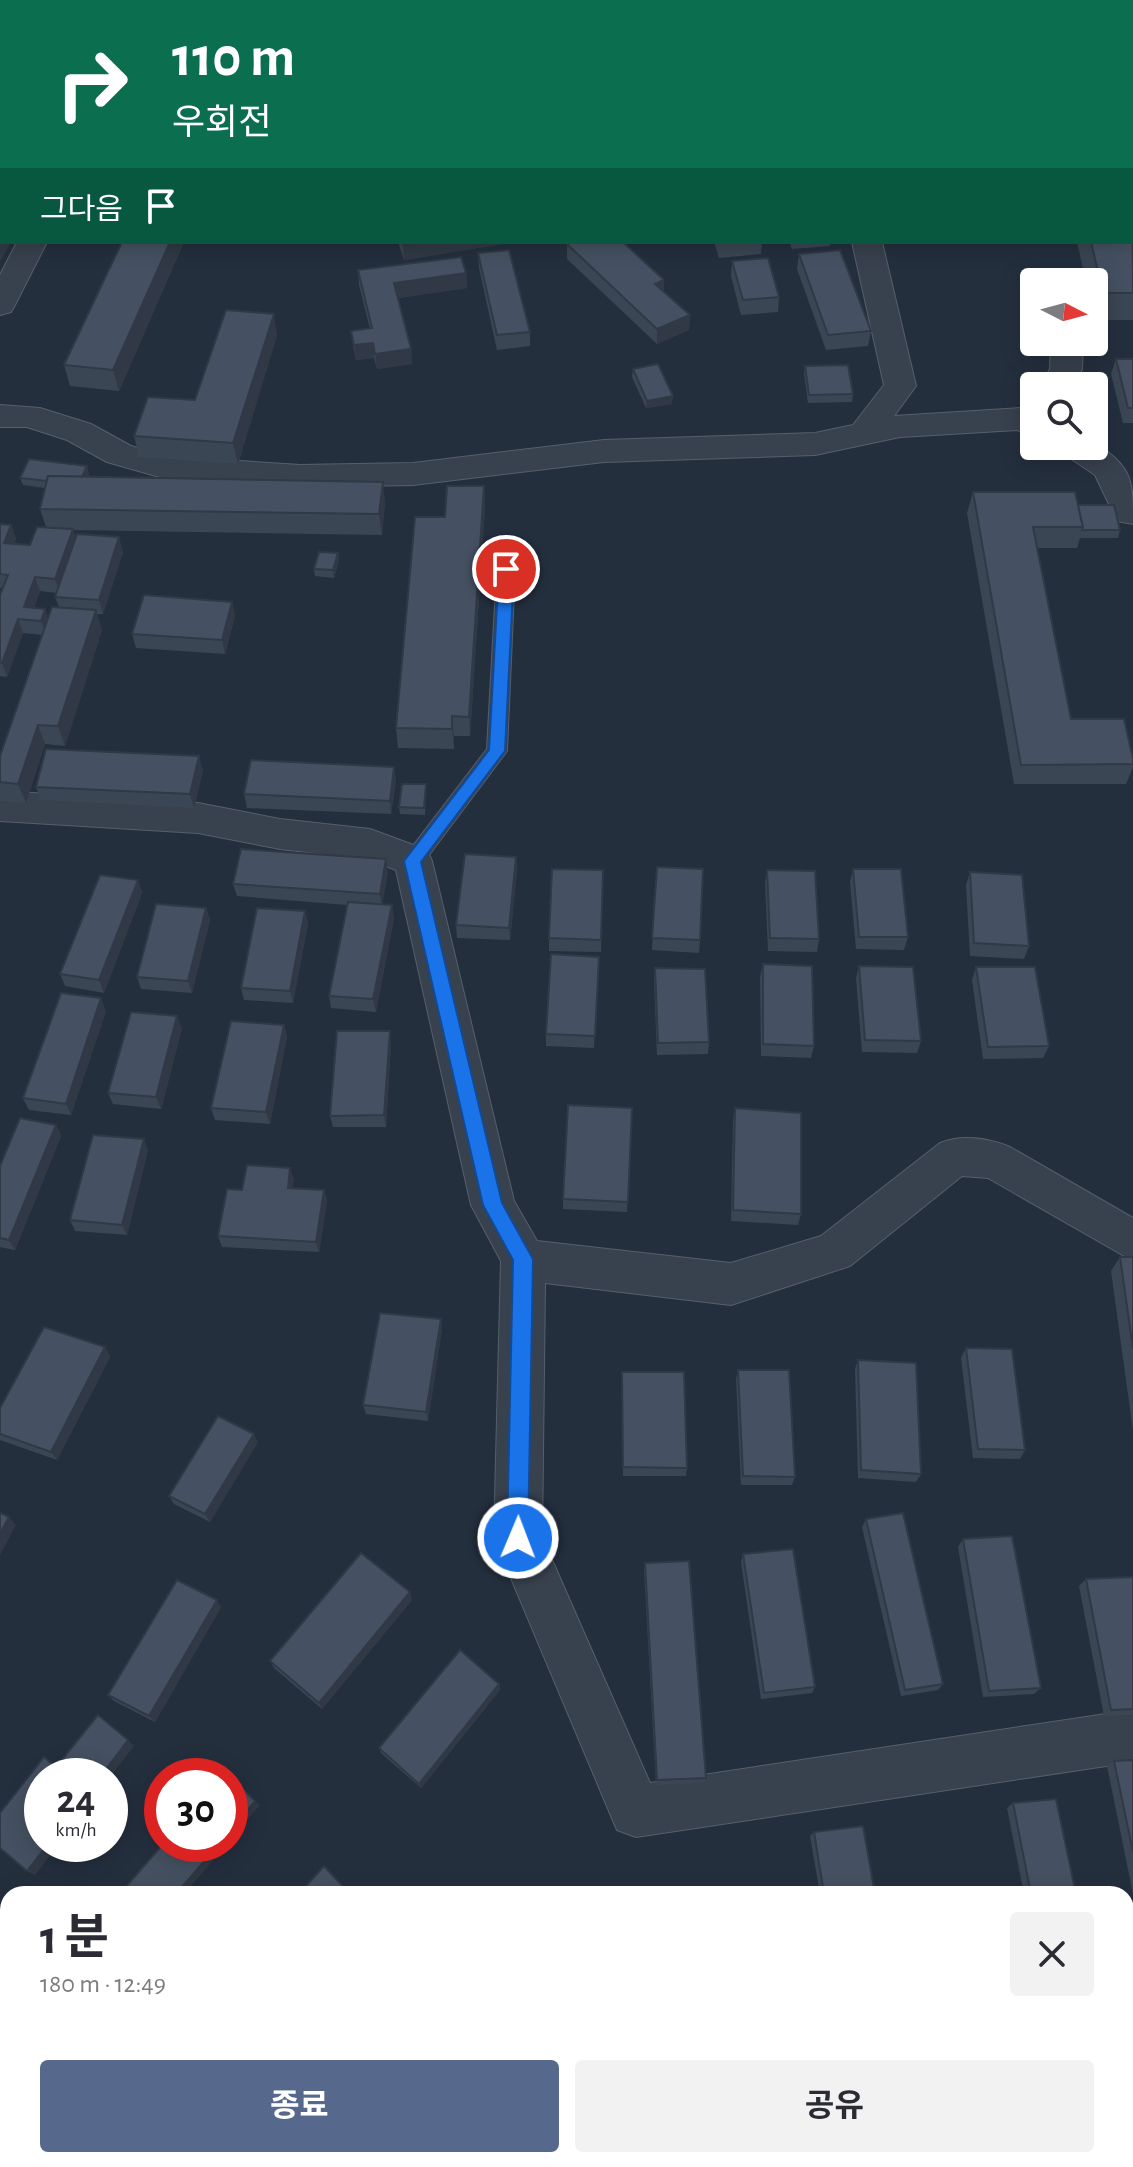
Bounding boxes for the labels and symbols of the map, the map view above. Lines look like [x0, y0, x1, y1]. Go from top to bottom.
north arrow [1020, 268, 1108, 356]
pin [472, 535, 540, 603]
position arrow [476, 1496, 560, 1580]
speed limit sign: 30 [144, 1758, 248, 1862]

